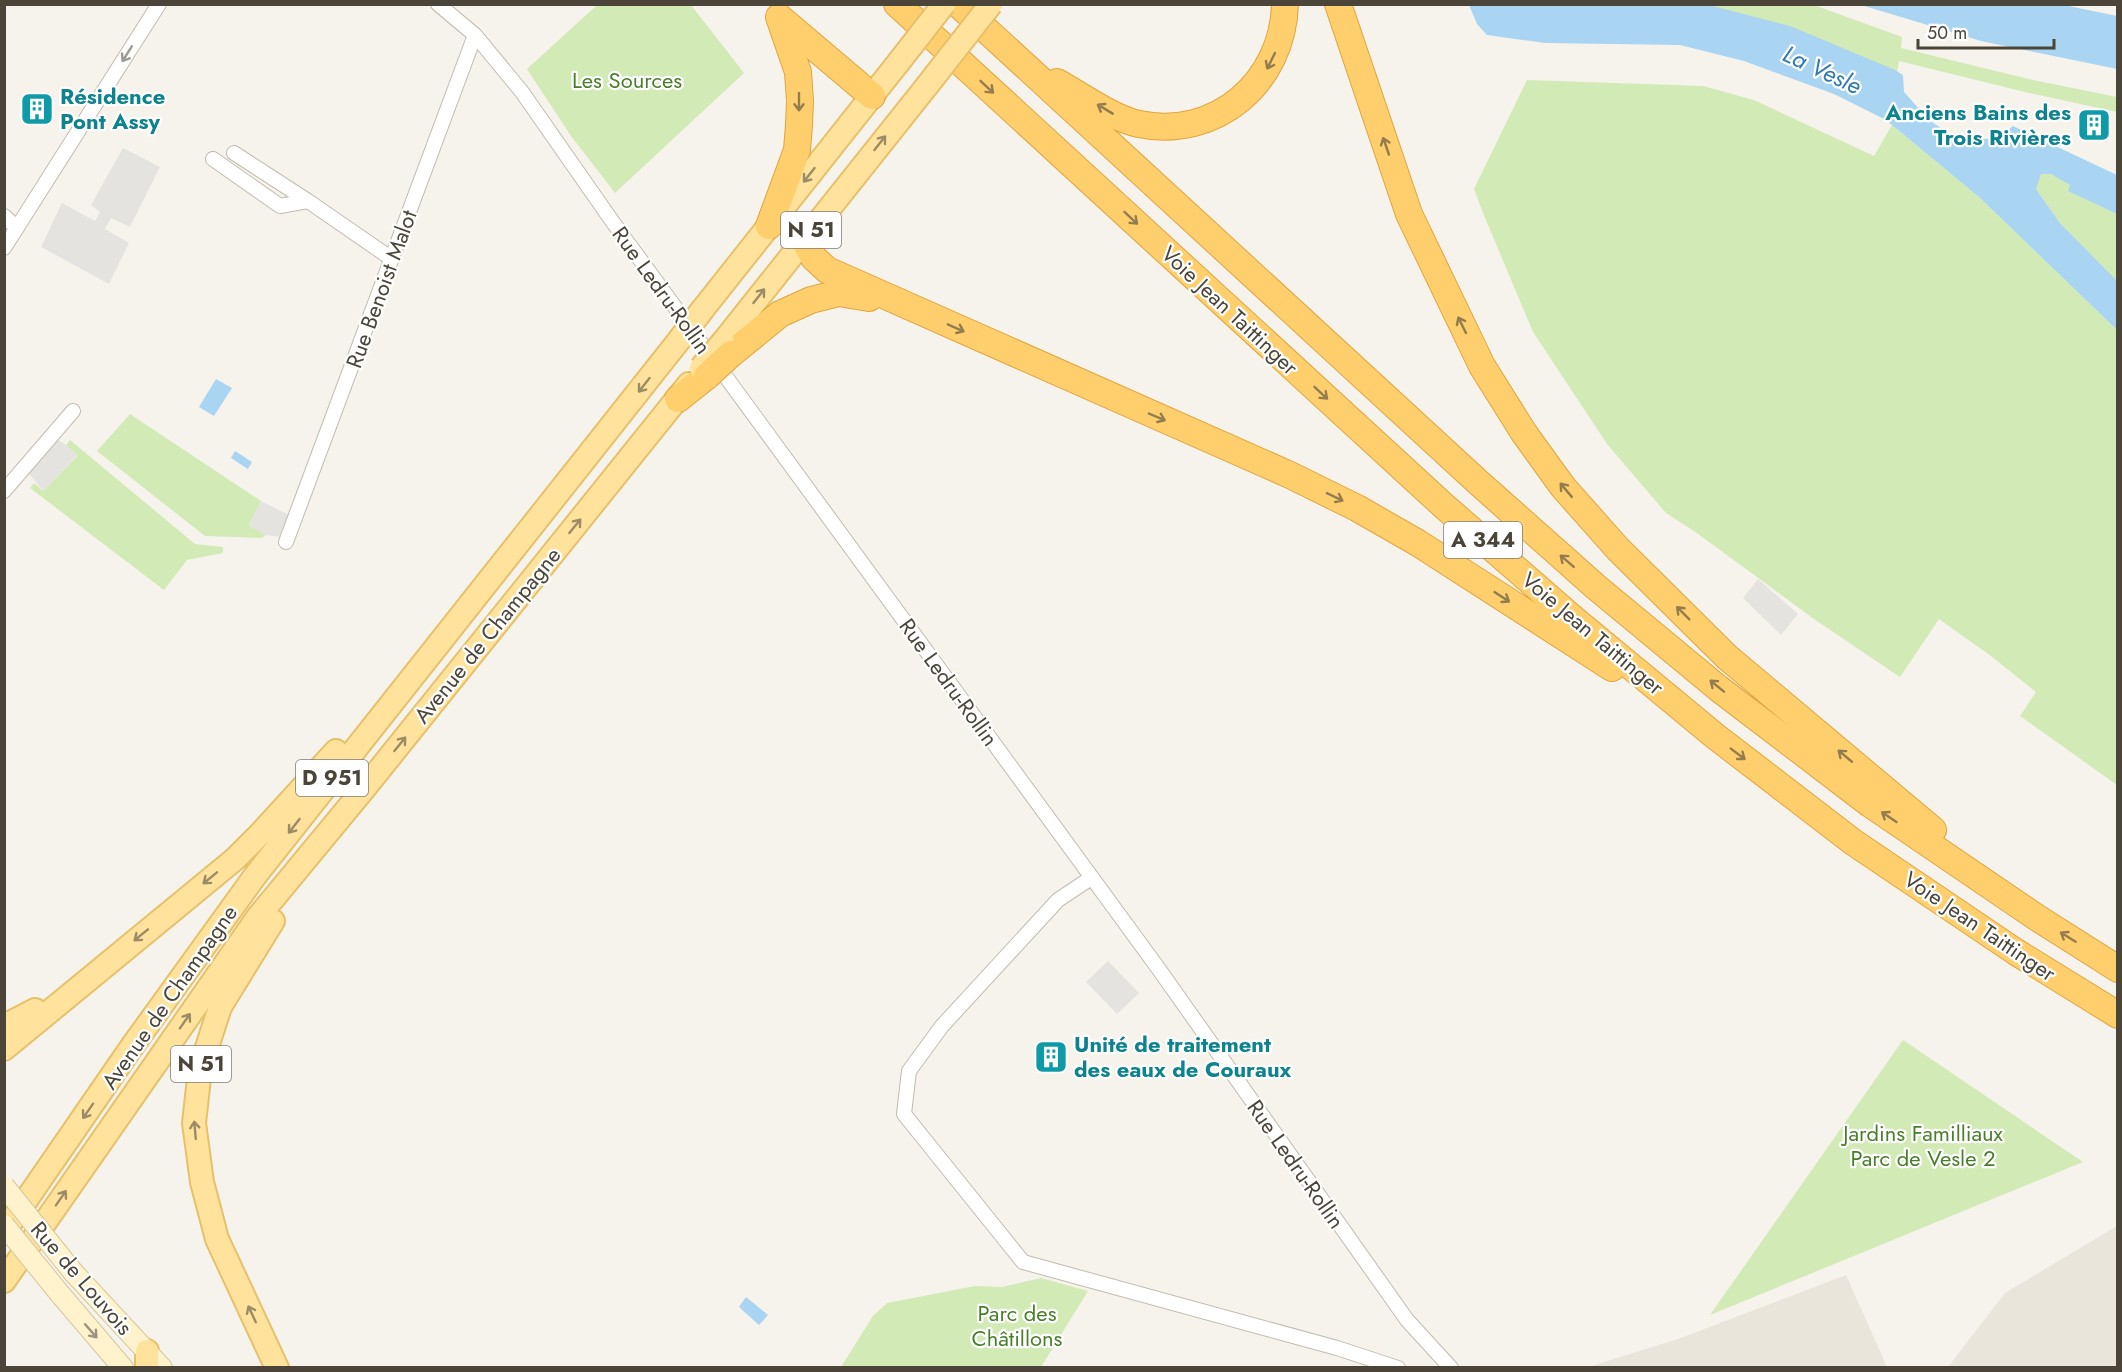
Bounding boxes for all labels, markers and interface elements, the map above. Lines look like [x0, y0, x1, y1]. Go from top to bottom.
scale bar [1918, 12, 2054, 50]
text: 50 m [1927, 20, 1967, 46]
water label: La Vesle [1777, 36, 1867, 103]
one-way arrow [121, 45, 133, 62]
one-way arrow [1264, 51, 1276, 69]
park label: Les Sources [572, 64, 682, 96]
place label: Résidence Pont Assy [60, 80, 165, 137]
one-way arrow [979, 80, 994, 94]
building icon: Résidence Pont Assy [19, 91, 55, 127]
one-way arrow [793, 91, 805, 111]
place label: Anciens Bains des Trois Rivières [1884, 96, 2071, 153]
one-way arrow [1097, 103, 1114, 115]
building icon: Anciens Bains des Trois Rivières [2076, 107, 2112, 143]
one-way arrow [874, 136, 887, 152]
one-way arrow [1379, 137, 1390, 156]
one-way arrow [803, 166, 816, 182]
street label: Rue Benoist Malot [338, 205, 425, 373]
one-way arrow [1123, 211, 1138, 226]
road number: N 51 [781, 212, 841, 248]
street label: Rue Ledru-Rollin [605, 220, 719, 360]
street label: Voie Jean Taittinger [1154, 238, 1306, 382]
one-way arrow [753, 288, 766, 304]
one-way arrow [1456, 316, 1468, 334]
one-way arrow [946, 322, 964, 334]
one-way arrow [637, 376, 650, 392]
one-way arrow [1313, 386, 1328, 400]
one-way arrow [1148, 412, 1166, 423]
one-way arrow [1560, 482, 1573, 498]
one-way arrow [1326, 491, 1343, 503]
one-way arrow [569, 518, 582, 534]
road number: A 344 [1444, 522, 1522, 558]
street label: Avenue de Champagne [406, 540, 568, 730]
one-way arrow [1560, 554, 1575, 568]
street label: Voie Jean Taittinger [1515, 564, 1672, 703]
one-way arrow [1494, 591, 1510, 603]
one-way arrow [1676, 606, 1691, 621]
street label: Rue Ledru-Rollin [892, 612, 1006, 752]
one-way arrow [1709, 680, 1725, 693]
one-way arrow [393, 736, 406, 752]
one-way arrow [1730, 747, 1746, 760]
one-way arrow [1838, 749, 1853, 763]
road number: D 951 [296, 760, 368, 796]
one-way arrow [1881, 811, 1898, 823]
one-way arrow [288, 818, 301, 834]
street label: Voie Jean Taittinger [1898, 863, 2063, 989]
one-way arrow [203, 872, 219, 885]
street label: Avenue de Champagne [93, 898, 245, 1096]
one-way arrow [133, 929, 149, 942]
one-way arrow [2060, 931, 2077, 943]
one-way arrow [179, 1014, 191, 1030]
place label: Unité de traitement des eaux de Couraux [1074, 1028, 1292, 1085]
building icon: Unité de traitement des eaux de Couraux [1033, 1039, 1069, 1075]
road number: N 51 [171, 1046, 231, 1082]
street label: Rue Ledru-Rollin [1240, 1093, 1352, 1235]
one-way arrow [82, 1102, 94, 1118]
park label: Jardins Familliaux Parc de Vesle 2 [1840, 1117, 2004, 1174]
one-way arrow [189, 1120, 200, 1140]
one-way arrow [55, 1190, 68, 1207]
street label: Rue de Louvois [23, 1214, 141, 1342]
park label: Parc des Châtillons [972, 1297, 1063, 1354]
one-way arrow [246, 1306, 258, 1324]
one-way arrow [84, 1323, 98, 1338]

